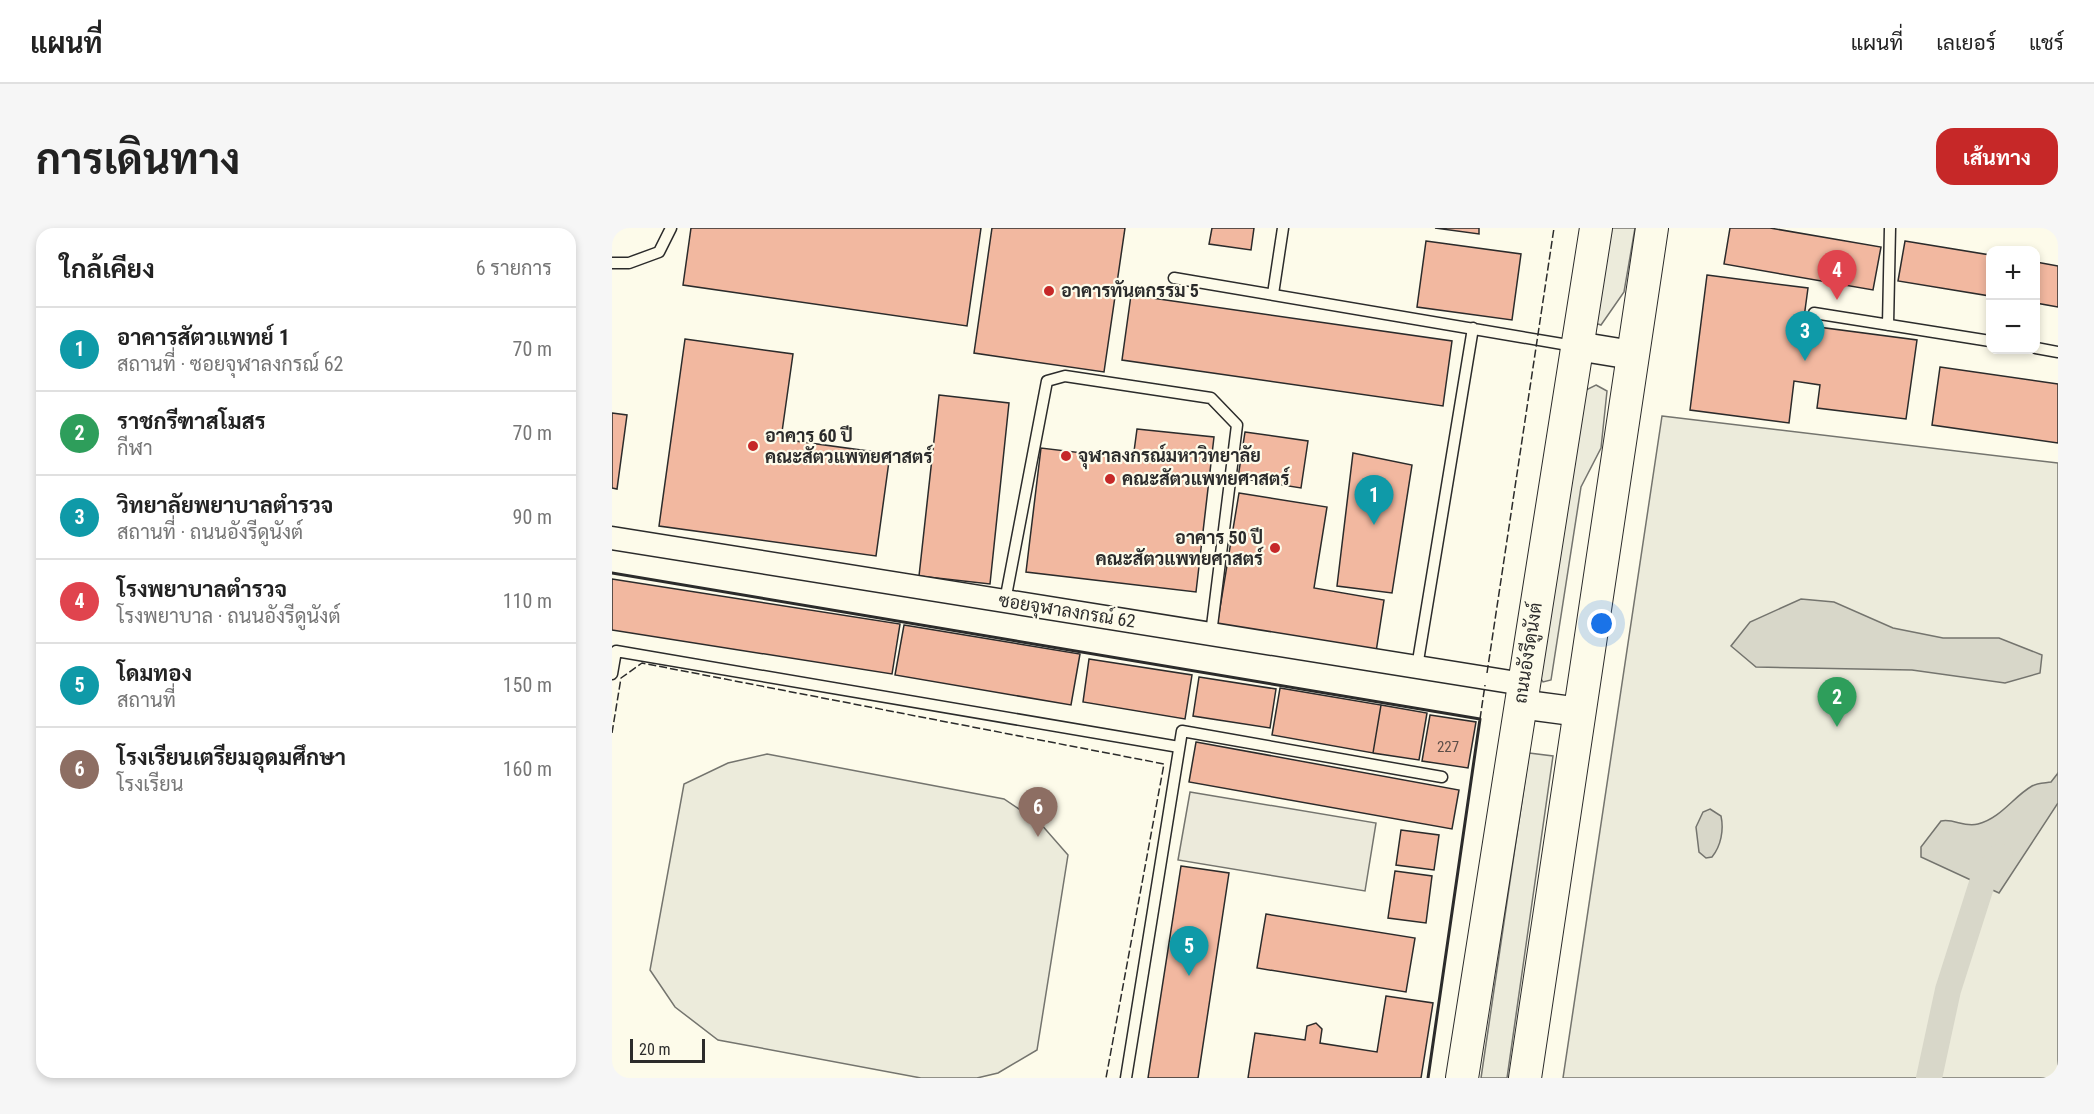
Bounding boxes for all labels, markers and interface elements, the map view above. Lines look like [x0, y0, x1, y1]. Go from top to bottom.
text: แผนที่ [30, 27, 103, 60]
text: แผนที่ [1851, 31, 1903, 55]
text: เลเยอร์ [1936, 31, 1996, 55]
text: แชร์ [2029, 31, 2064, 55]
button: เส้นทาง [1936, 128, 2058, 185]
text: การเดินทาง [36, 135, 240, 184]
map controls [1986, 246, 2040, 354]
button: + [1986, 246, 2040, 300]
pin: 4 [1818, 250, 1856, 300]
text: ใกล้เคียง [60, 254, 155, 284]
text: 6 รายการ [476, 256, 552, 280]
place label: อาคารทันตกรรม 5 [1061, 280, 1199, 301]
marker: อาคารทันตกรรม 5 [1042, 284, 1056, 298]
button: − [1986, 300, 2040, 354]
pin: 3 [1786, 312, 1824, 361]
text: อาคารสัตวแพทย์ 1 [117, 325, 290, 350]
text: 1 [74, 337, 85, 361]
text: 70 m [513, 337, 552, 361]
text: สถานที่ · ซอยจุฬาลงกรณ์ 62 [117, 352, 343, 376]
text: ราชกรีฑาสโมสร [117, 409, 266, 434]
text: 2 [74, 421, 85, 445]
text: 70 m [513, 421, 552, 445]
place label: อาคาร 60 ปี คณะสัตวแพทยศาสตร์ [765, 425, 934, 467]
text: กีฬา [117, 436, 153, 460]
marker: อาคาร 60 ปี คณะสัตวแพทยศาสตร์ [746, 439, 760, 453]
place label: จุฬาลงกรณ์มหาวิทยาลัย [1078, 443, 1261, 470]
marker: จุฬาลงกรณ์มหาวิทยาลัย [1059, 449, 1073, 463]
place label: คณะสัตวแพทยศาสตร์ [1122, 466, 1291, 489]
marker: คณะสัตวแพทยศาสตร์ [1103, 472, 1117, 486]
pin: 1 [1354, 476, 1394, 525]
text: วิทยาลัยพยาบาลตำรวจ [117, 493, 333, 518]
text: 3 [74, 505, 85, 529]
text: 90 m [513, 505, 552, 529]
text: สถานที่ · ถนนอังรีดูนังต์ [117, 520, 303, 544]
place label: อาคาร 50 ปี คณะสัตวแพทยศาสตร์ [1096, 527, 1264, 569]
marker: อาคาร 50 ปี คณะสัตวแพทยศาสตร์ [1268, 541, 1282, 555]
text: โรงพยาบาลตำรวจ [117, 577, 287, 602]
street label: ซอยจุฬาลงกรณ์ 62 [997, 587, 1137, 634]
text: 4 [74, 589, 85, 613]
text: 110 m [503, 589, 552, 613]
street label: ถนนอังรีดูนังต์ [1507, 601, 1549, 705]
text: โรงพยาบาล · ถนนอังรีดูนังต์ [117, 604, 341, 628]
your location [1587, 609, 1616, 638]
text: โดมทอง [117, 661, 192, 686]
text: 5 [74, 673, 85, 697]
text: 150 m [503, 673, 552, 697]
pin: 2 [1818, 678, 1856, 727]
text: สถานที่ [117, 688, 176, 712]
house number: 227 [1437, 738, 1459, 756]
text: โรงเรียนเตรียมอุดมศึกษา [117, 745, 346, 770]
text: 6 [74, 757, 85, 781]
text: 160 m [503, 757, 552, 781]
text: โรงเรียน [117, 772, 183, 796]
pin: 6 [1018, 788, 1058, 837]
pin: 5 [1170, 926, 1208, 976]
scale bar [630, 1036, 705, 1064]
text: 20 m [639, 1040, 671, 1059]

